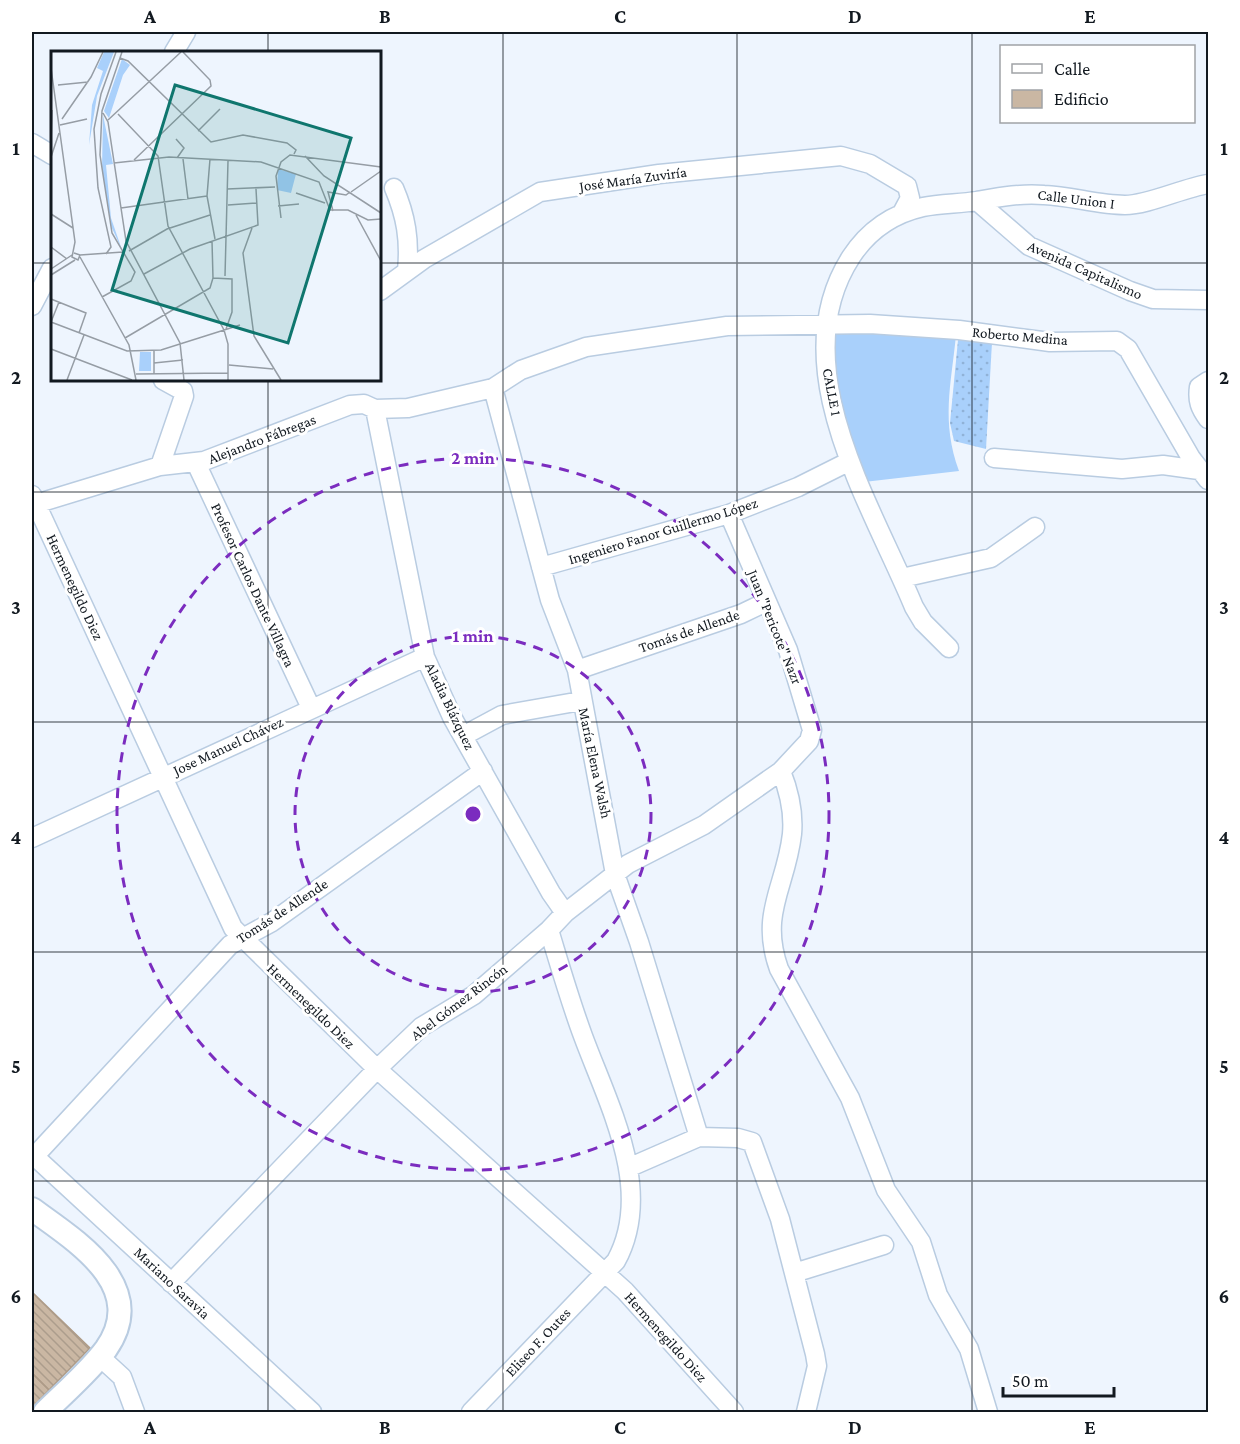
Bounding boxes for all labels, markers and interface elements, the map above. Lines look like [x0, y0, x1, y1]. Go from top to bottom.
text: A [143, 5, 157, 27]
text: B [379, 5, 391, 27]
text: C [614, 5, 626, 27]
text: D [848, 5, 862, 27]
text: E [1084, 5, 1096, 27]
legend [1000, 45, 1195, 123]
inset map [51, 51, 381, 381]
text: Calle [1054, 59, 1090, 79]
text: Edificio [1054, 89, 1109, 109]
text: 1 [12, 137, 20, 159]
text: 1 [1220, 137, 1228, 159]
street label: José María Zuviría [576, 164, 688, 196]
street label: Calle Union I [1037, 186, 1115, 212]
street label: Avenida Capitalismo [1025, 238, 1145, 303]
street label: Roberto Medina [971, 324, 1069, 348]
text: 2 [11, 366, 21, 388]
text: 2 [1219, 366, 1229, 388]
street label: CALLE 1 [820, 367, 844, 417]
street label: Alejandro Fábregas [206, 411, 319, 468]
text: 2 min [451, 448, 495, 468]
street label: Ingeniero Fanor Guillermo López [566, 495, 760, 568]
street label: Profesor Carlos Dante Villagra [207, 500, 298, 670]
street label: Hermenegildo Diez [42, 531, 107, 643]
street label: Juan "Pericote" Nazr [743, 566, 806, 688]
text: 3 [11, 596, 21, 618]
text: 3 [1219, 596, 1229, 618]
street label: Tomás de Allende [636, 606, 742, 656]
text: 1 min [453, 626, 494, 646]
street label: Aladia Blázquez [421, 660, 478, 753]
street label: María Elena Walsh [575, 706, 615, 820]
street label: Jose Manuel Chávez [169, 714, 286, 780]
centre of rings [463, 804, 483, 824]
text: 4 [11, 826, 22, 848]
text: 4 [1219, 826, 1230, 848]
street label: Tomás de Allende [233, 875, 331, 946]
street label: Hermenegildo Diez [263, 960, 358, 1052]
street label: Abel Gómez Rincón [408, 961, 510, 1043]
text: 5 [11, 1055, 21, 1077]
text: 5 [1219, 1055, 1229, 1077]
street label: Mariano Saravia [131, 1244, 213, 1322]
text: 6 [11, 1285, 21, 1307]
text: 6 [1219, 1285, 1229, 1307]
street label: Hermenegildo Diez [621, 1289, 710, 1386]
street label: Eliseo F. Outes [502, 1304, 574, 1379]
scale bar [1003, 1360, 1114, 1398]
text: 50 m [1012, 1371, 1049, 1391]
text: A [143, 1416, 157, 1438]
text: B [379, 1416, 391, 1438]
text: C [614, 1416, 626, 1438]
text: D [848, 1416, 862, 1438]
text: E [1084, 1416, 1096, 1438]

